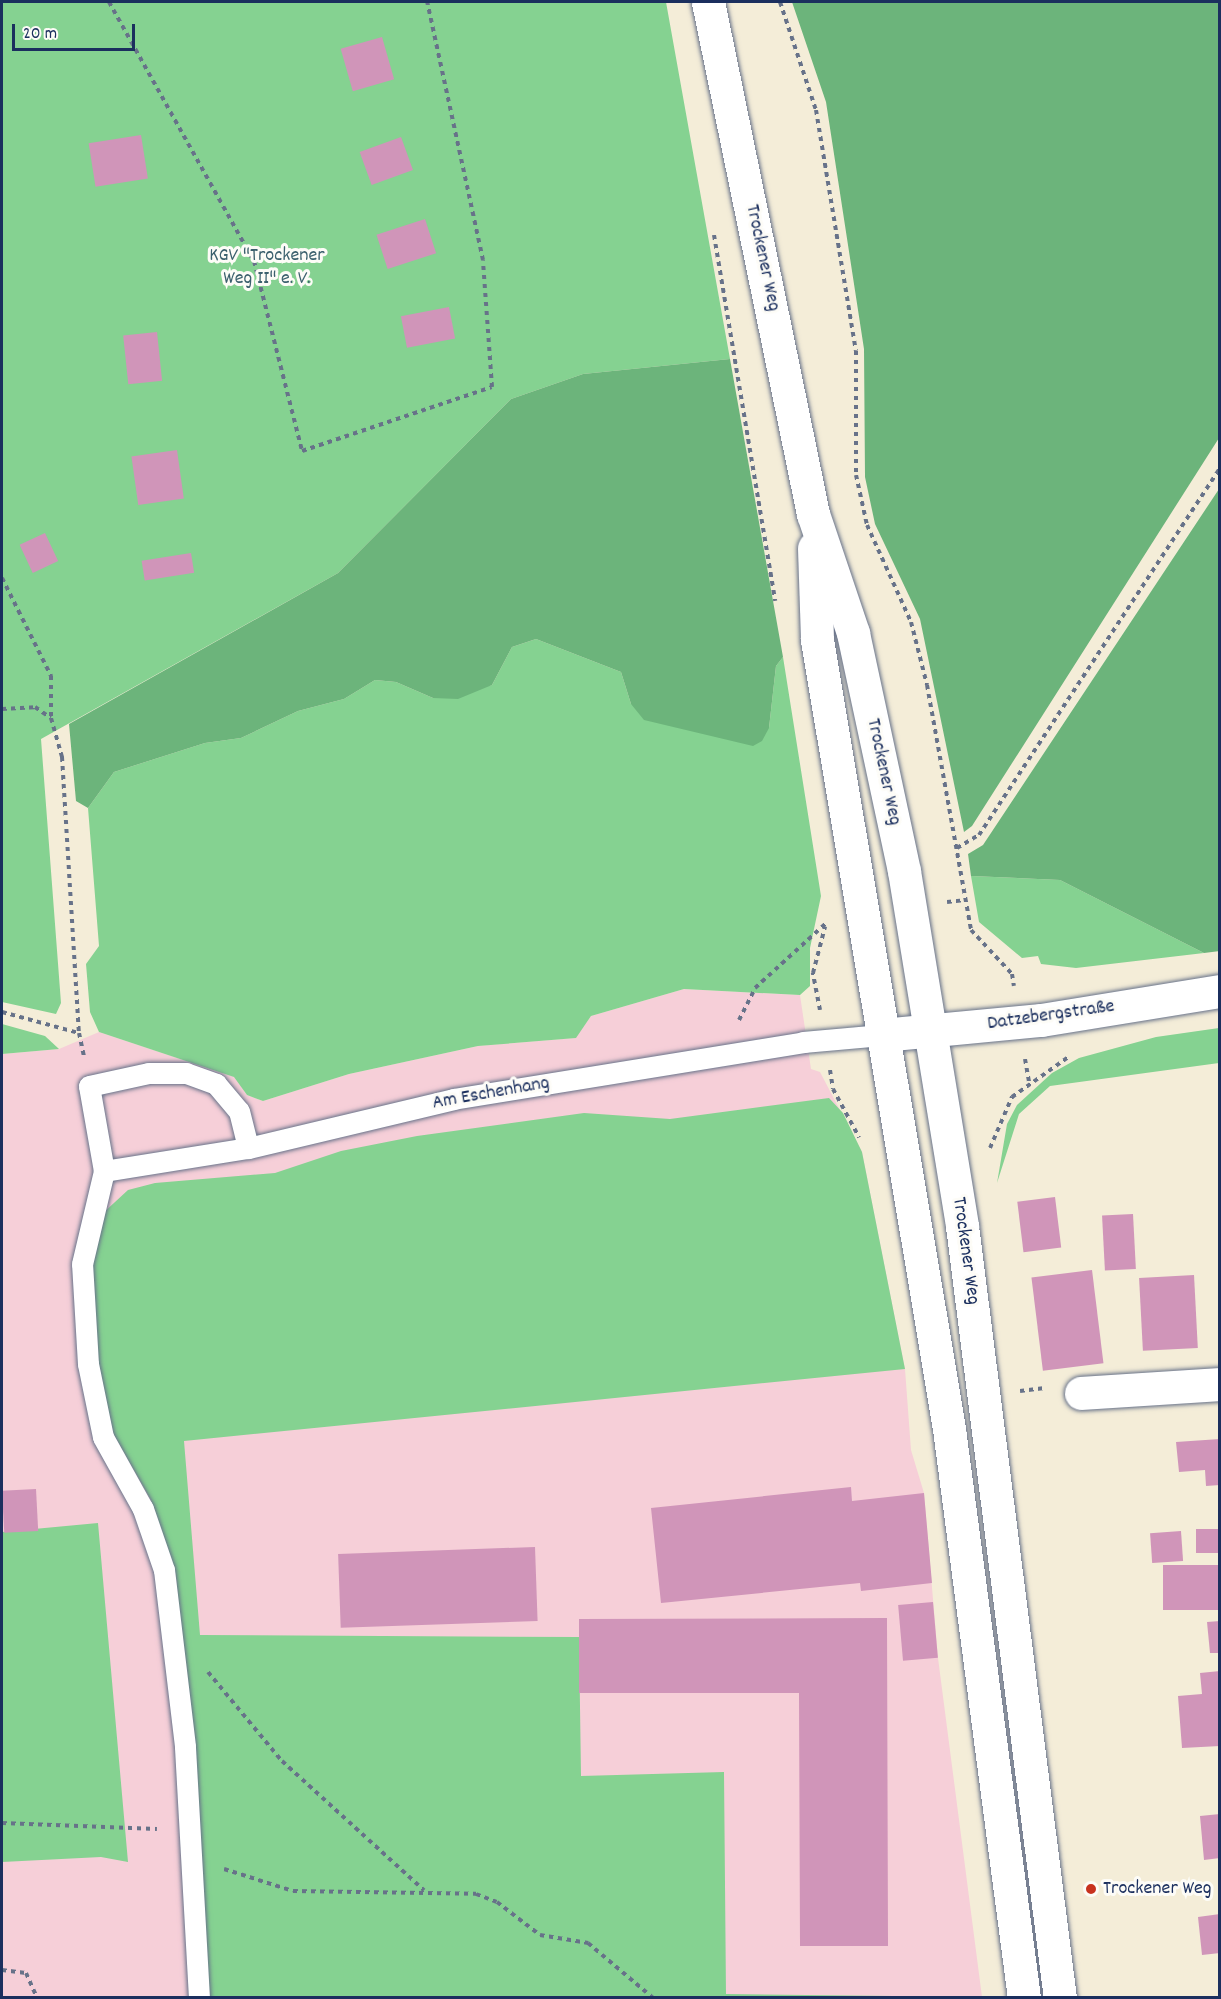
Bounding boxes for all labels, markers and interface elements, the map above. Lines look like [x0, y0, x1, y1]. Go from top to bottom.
scale bar [15, 12, 138, 50]
text: 20 m [23, 22, 57, 47]
street label: Trockener Weg [739, 202, 785, 314]
park label: KGV "Trockener Weg II" e. V. [209, 245, 325, 292]
street label: Trockener Weg [860, 716, 906, 828]
street label: Datzebergstraße [986, 995, 1116, 1037]
street label: Am Eschenhang [431, 1072, 551, 1116]
street label: Trockener Weg [946, 1196, 984, 1306]
place label: Trockener Weg [1103, 1877, 1211, 1901]
marker: Trockener Weg [1084, 1882, 1098, 1896]

